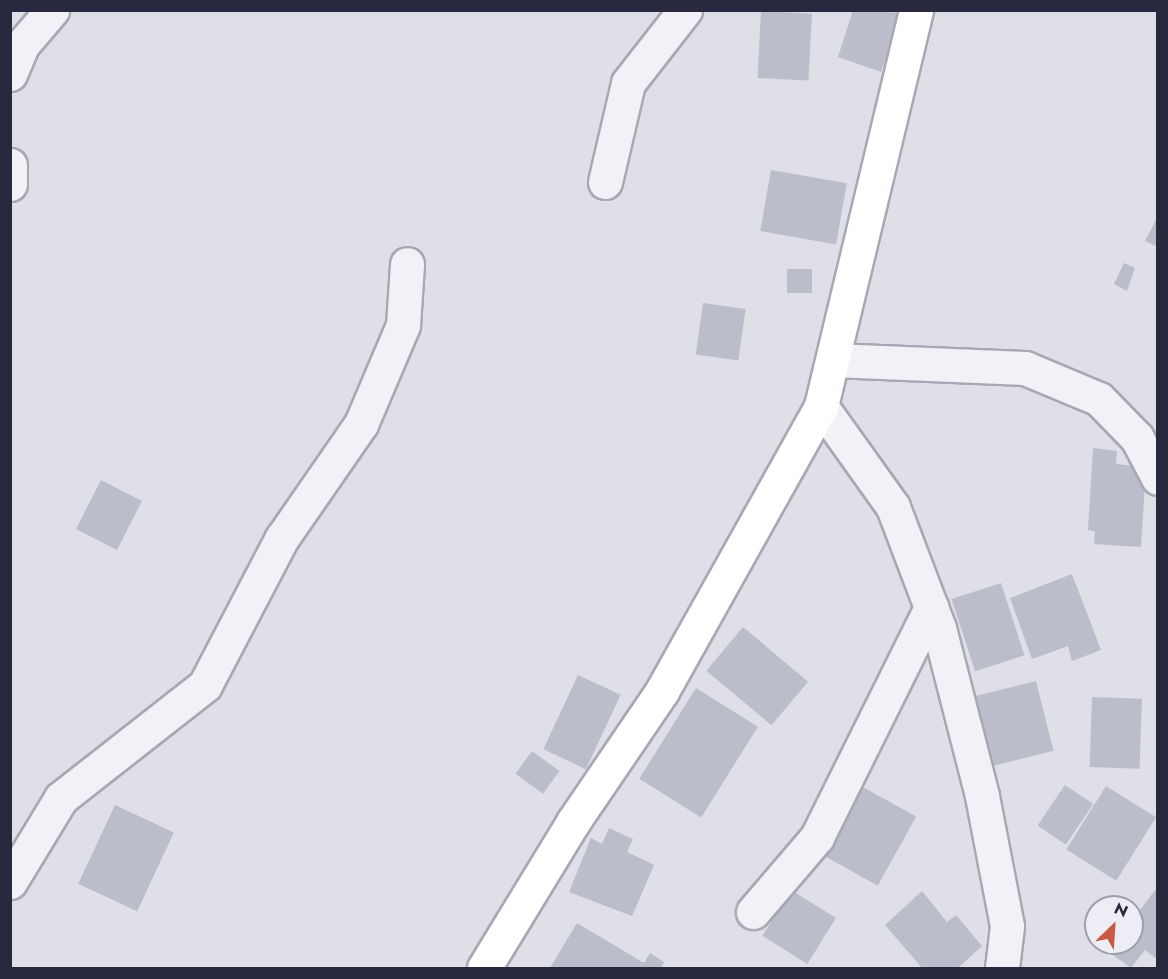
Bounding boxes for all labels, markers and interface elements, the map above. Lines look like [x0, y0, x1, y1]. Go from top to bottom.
north arrow [1084, 895, 1144, 955]
text: N [1110, 897, 1132, 923]

